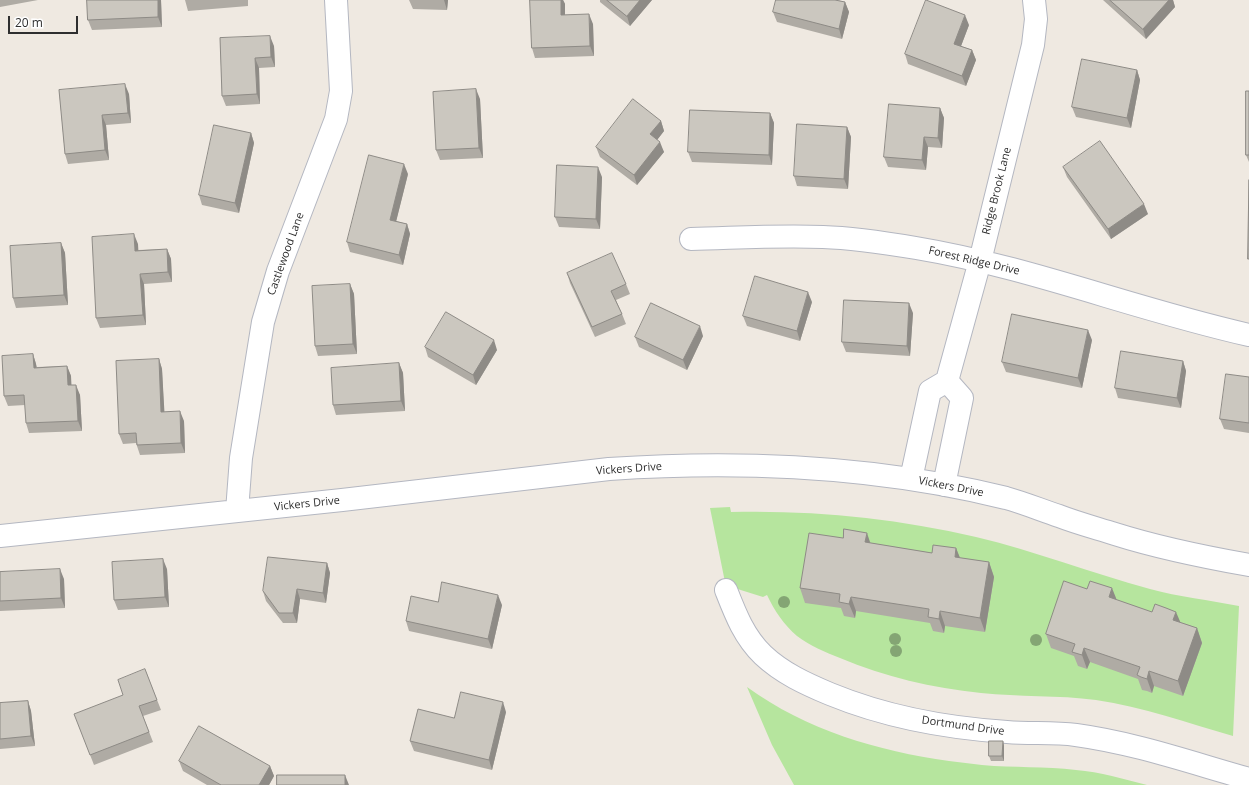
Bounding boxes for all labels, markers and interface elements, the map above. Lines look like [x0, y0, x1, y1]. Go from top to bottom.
scale bar [10, 8, 80, 34]
text: 20 m [15, 14, 43, 31]
street label: Ridge Brook Lane [980, 146, 1014, 236]
street label: Castlewood Lane [265, 211, 307, 297]
street label: Forest Ridge Drive [927, 244, 1021, 278]
street label: Vickers Drive [596, 460, 662, 478]
street label: Vickers Drive [917, 474, 985, 500]
street label: Vickers Drive [273, 494, 341, 514]
street label: Dortmund Drive [921, 714, 1005, 738]

